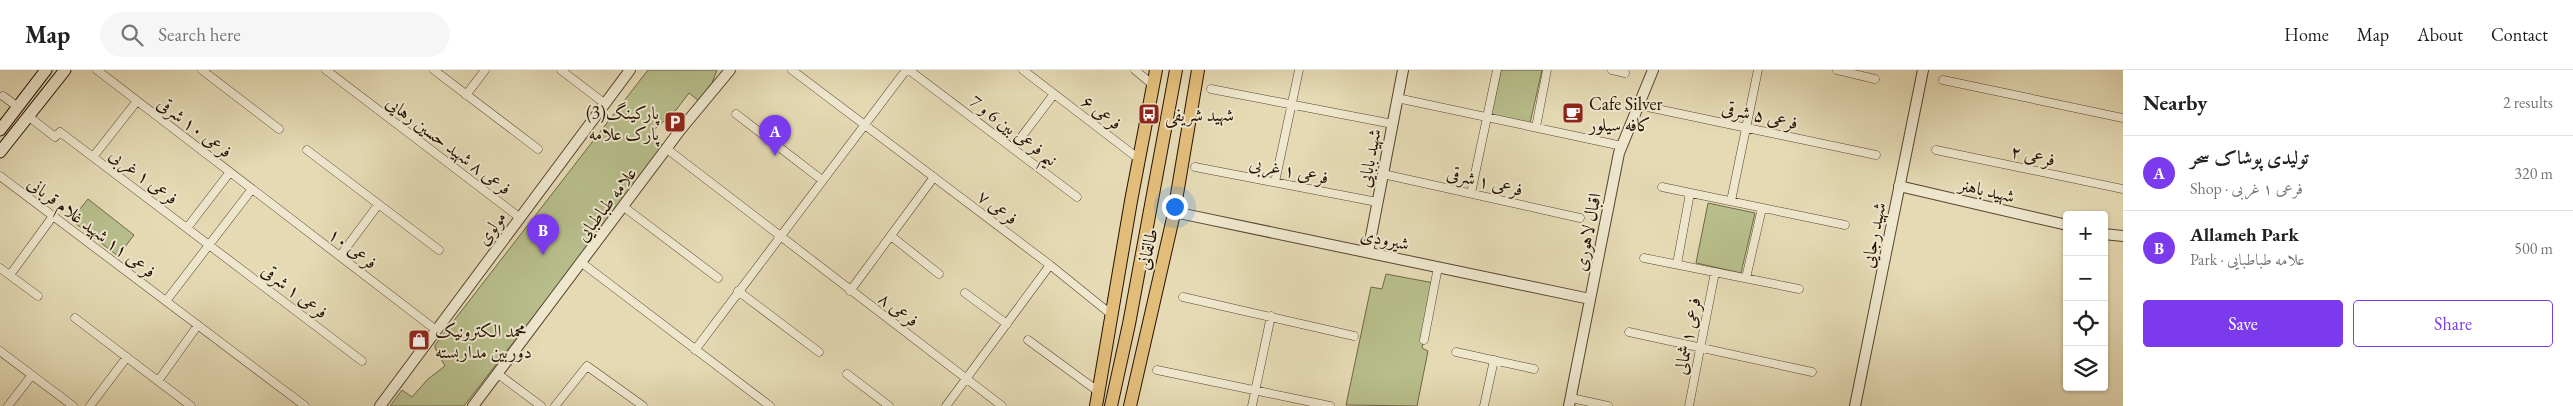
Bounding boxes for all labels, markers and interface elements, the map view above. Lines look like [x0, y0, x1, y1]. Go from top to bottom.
search box [100, 12, 450, 57]
text: Map [25, 19, 70, 50]
icon: search [118, 21, 146, 49]
text: Search here [158, 22, 241, 47]
text: Home [2284, 23, 2329, 46]
text: Map [2357, 23, 2389, 46]
text: About [2417, 23, 2463, 46]
text: Contact [2491, 23, 2548, 46]
street label: فرعی ۶ [1077, 89, 1127, 136]
text: Nearby [2143, 89, 2207, 116]
street label: فرعی ۸ شهید حسین رهایی [381, 90, 516, 201]
street label: نیم فرعی بین 6 و 7 [961, 90, 1062, 176]
street label: فرعی ۱۰ شرقی [152, 91, 237, 163]
place label: Cafe Silver کافه سیلور [1587, 92, 1662, 136]
text: 2 results [2503, 92, 2553, 113]
street label: فرعی ۵ شرقی [1719, 96, 1800, 135]
place label: پارکینگ(3) پارک علامه [586, 101, 661, 147]
cafe icon: Cafe Silver کافه سیلور [1561, 101, 1585, 125]
bus stop icon: شهید شریفی [1137, 102, 1161, 126]
place label: شهید شریفی [1165, 103, 1234, 128]
parking icon: پارکینگ(3) پارک علامه [663, 110, 687, 134]
pin: A [759, 115, 791, 156]
street label: شهید بابایی [1352, 127, 1387, 189]
street label: فرعی ۲ [2008, 139, 2057, 172]
street label: فرعی ۱ غربی [104, 143, 183, 211]
text: تولیدی پوشاک سحر [2190, 145, 2309, 170]
street label: فرعی ۱ غربی [1247, 151, 1331, 191]
street label: فرعی ۱ شرقی [1444, 161, 1525, 202]
street label: علامه طباطبایی [570, 162, 642, 246]
text: A [2153, 163, 2165, 184]
text: 320 m [2514, 163, 2553, 184]
street label: فرعی ۱۱ شهید غلام قربانی [20, 171, 161, 287]
street label: شهید باهنر [1955, 172, 2017, 209]
text: Shop · فرعی ۱ غربی [2190, 178, 2303, 199]
street label: فرعی ۷ [973, 184, 1023, 231]
street label: اقبال لاهوری [1568, 191, 1606, 273]
your location [1162, 194, 1188, 220]
street label: شهید رجایی [1855, 200, 1892, 270]
street label: مولوی [471, 207, 511, 249]
map controls [2063, 211, 2108, 391]
button: + [2063, 211, 2108, 256]
pin: B [527, 214, 559, 255]
street label: فرعی ۱۰ [323, 222, 382, 275]
text: Allameh Park [2190, 222, 2299, 247]
street label: شیرودی [1359, 223, 1411, 255]
street label: طالقانی [1131, 226, 1163, 272]
text: B [2154, 238, 2164, 259]
text: 500 m [2514, 238, 2553, 259]
text: Park · علامه طباطبایی [2190, 249, 2305, 270]
button: − [2063, 256, 2108, 301]
street label: فرعی ۱ شرقی [257, 258, 333, 324]
street label: فرعی ۸ [874, 286, 924, 333]
street label: فرعی ۱ شمالی [1668, 295, 1707, 377]
button: Save [2143, 300, 2343, 347]
button: Share [2353, 300, 2553, 347]
button: locate [2063, 301, 2108, 346]
place label: محمد الکترونیک دوربین مداربسته [435, 319, 532, 363]
shop icon: محمد الکترونیک دوربین مداربسته [407, 328, 431, 352]
button: layers [2063, 346, 2108, 391]

